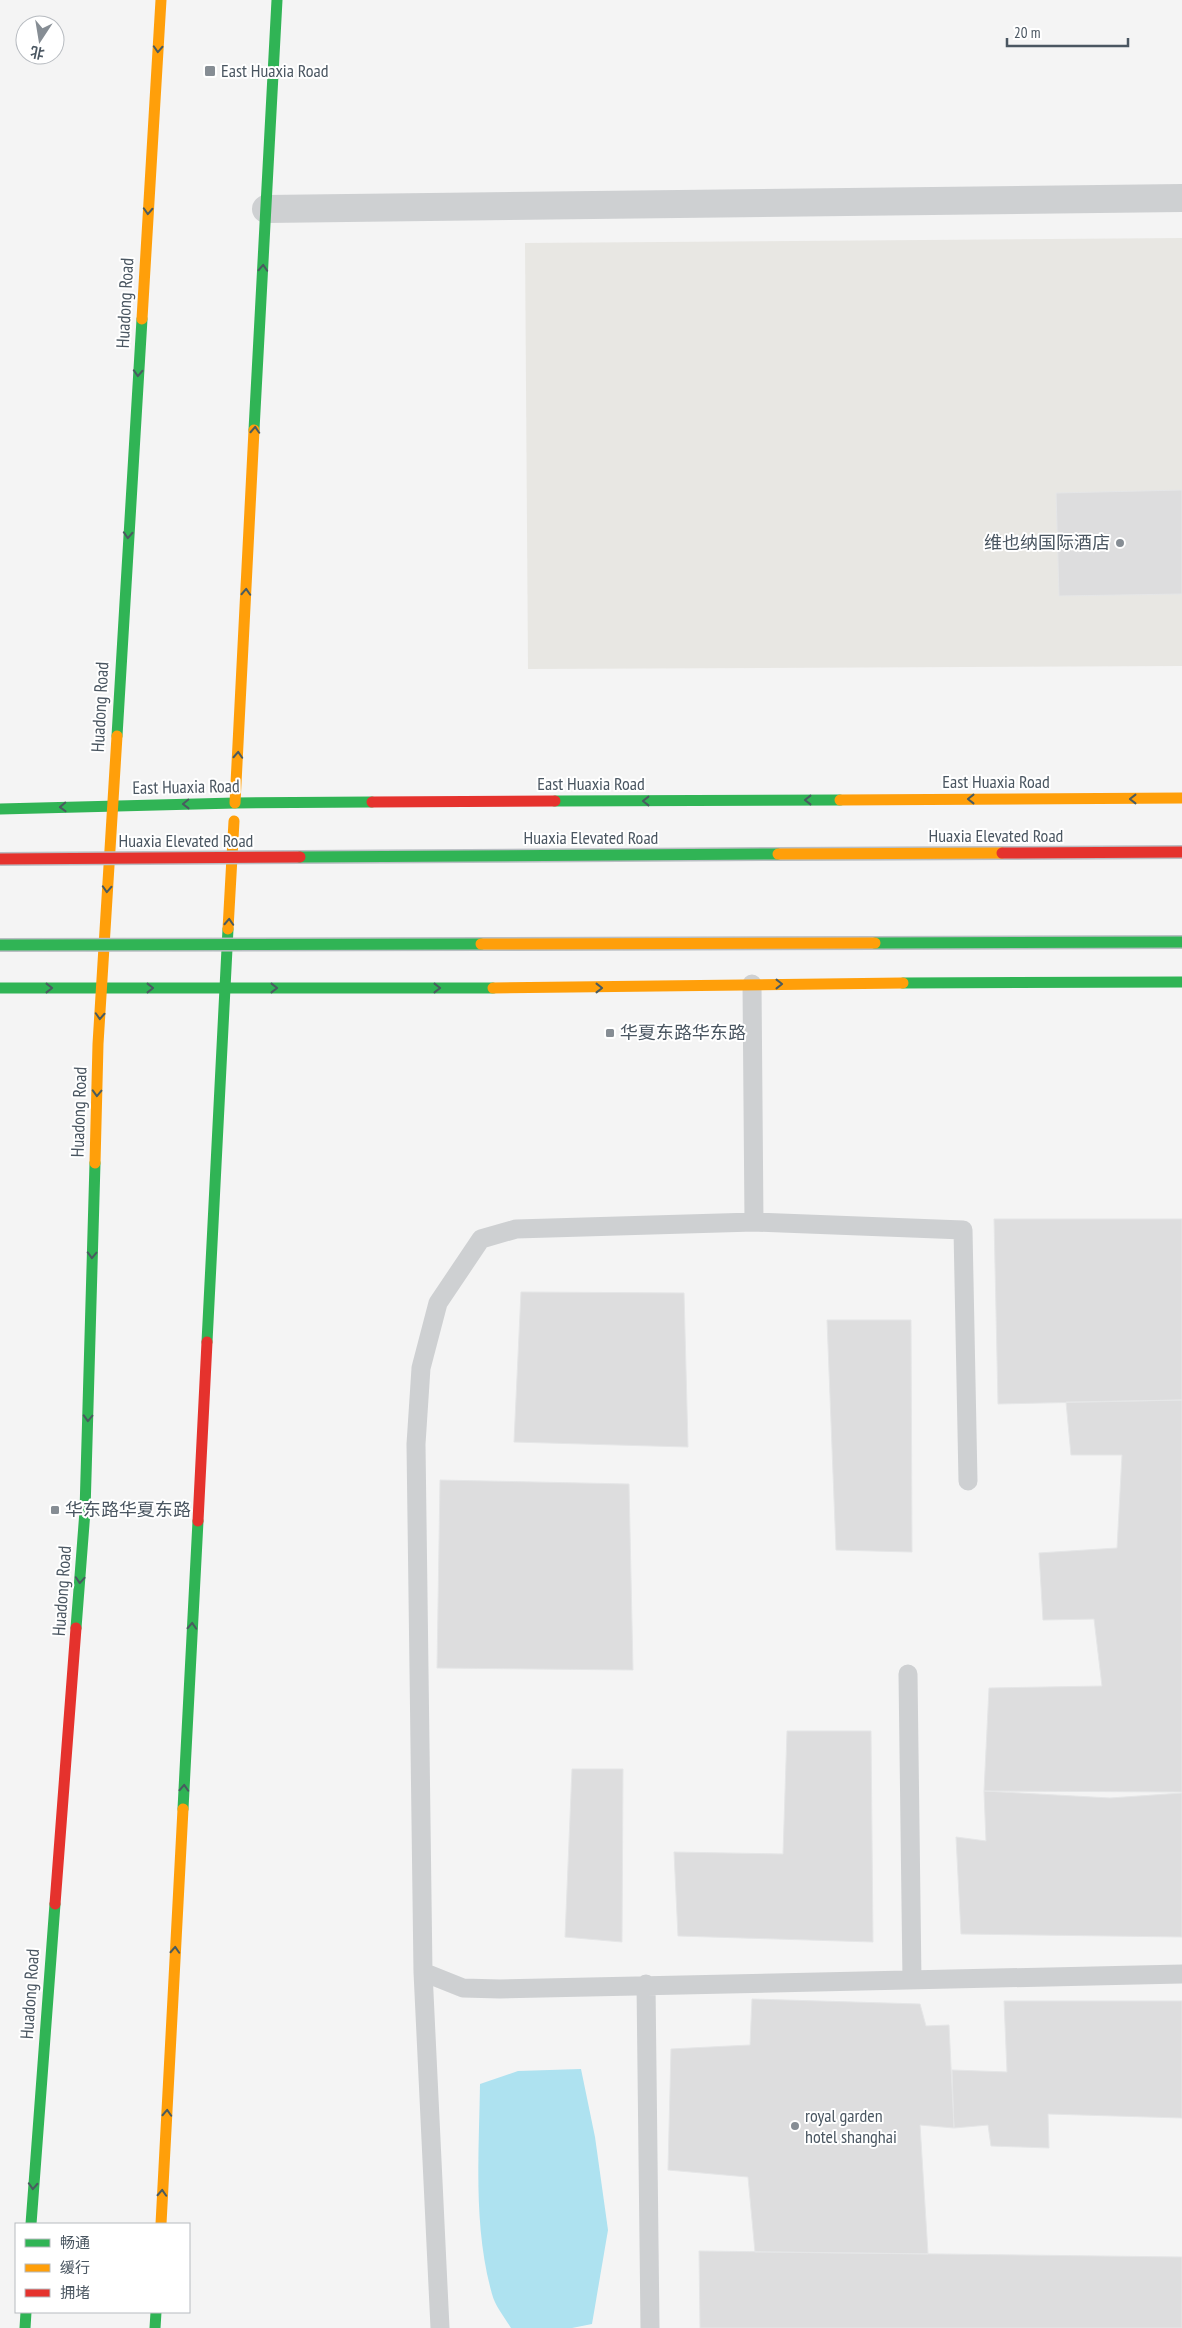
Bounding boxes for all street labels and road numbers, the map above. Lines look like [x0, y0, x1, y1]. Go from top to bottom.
street label: Huadong Road [111, 257, 138, 349]
street label: Huadong Road [86, 661, 113, 753]
street label: East Huaxia Road [942, 770, 1050, 793]
street label: East Huaxia Road [537, 772, 645, 795]
street label: East Huaxia Road [132, 774, 240, 799]
street label: Huaxia Elevated Road [929, 824, 1063, 847]
street label: Huaxia Elevated Road [524, 826, 658, 849]
street label: Huaxia Elevated Road [119, 829, 253, 852]
street label: Huadong Road [65, 1066, 92, 1158]
street label: Huadong Road [47, 1545, 76, 1637]
street label: Huadong Road [15, 1948, 44, 2040]

